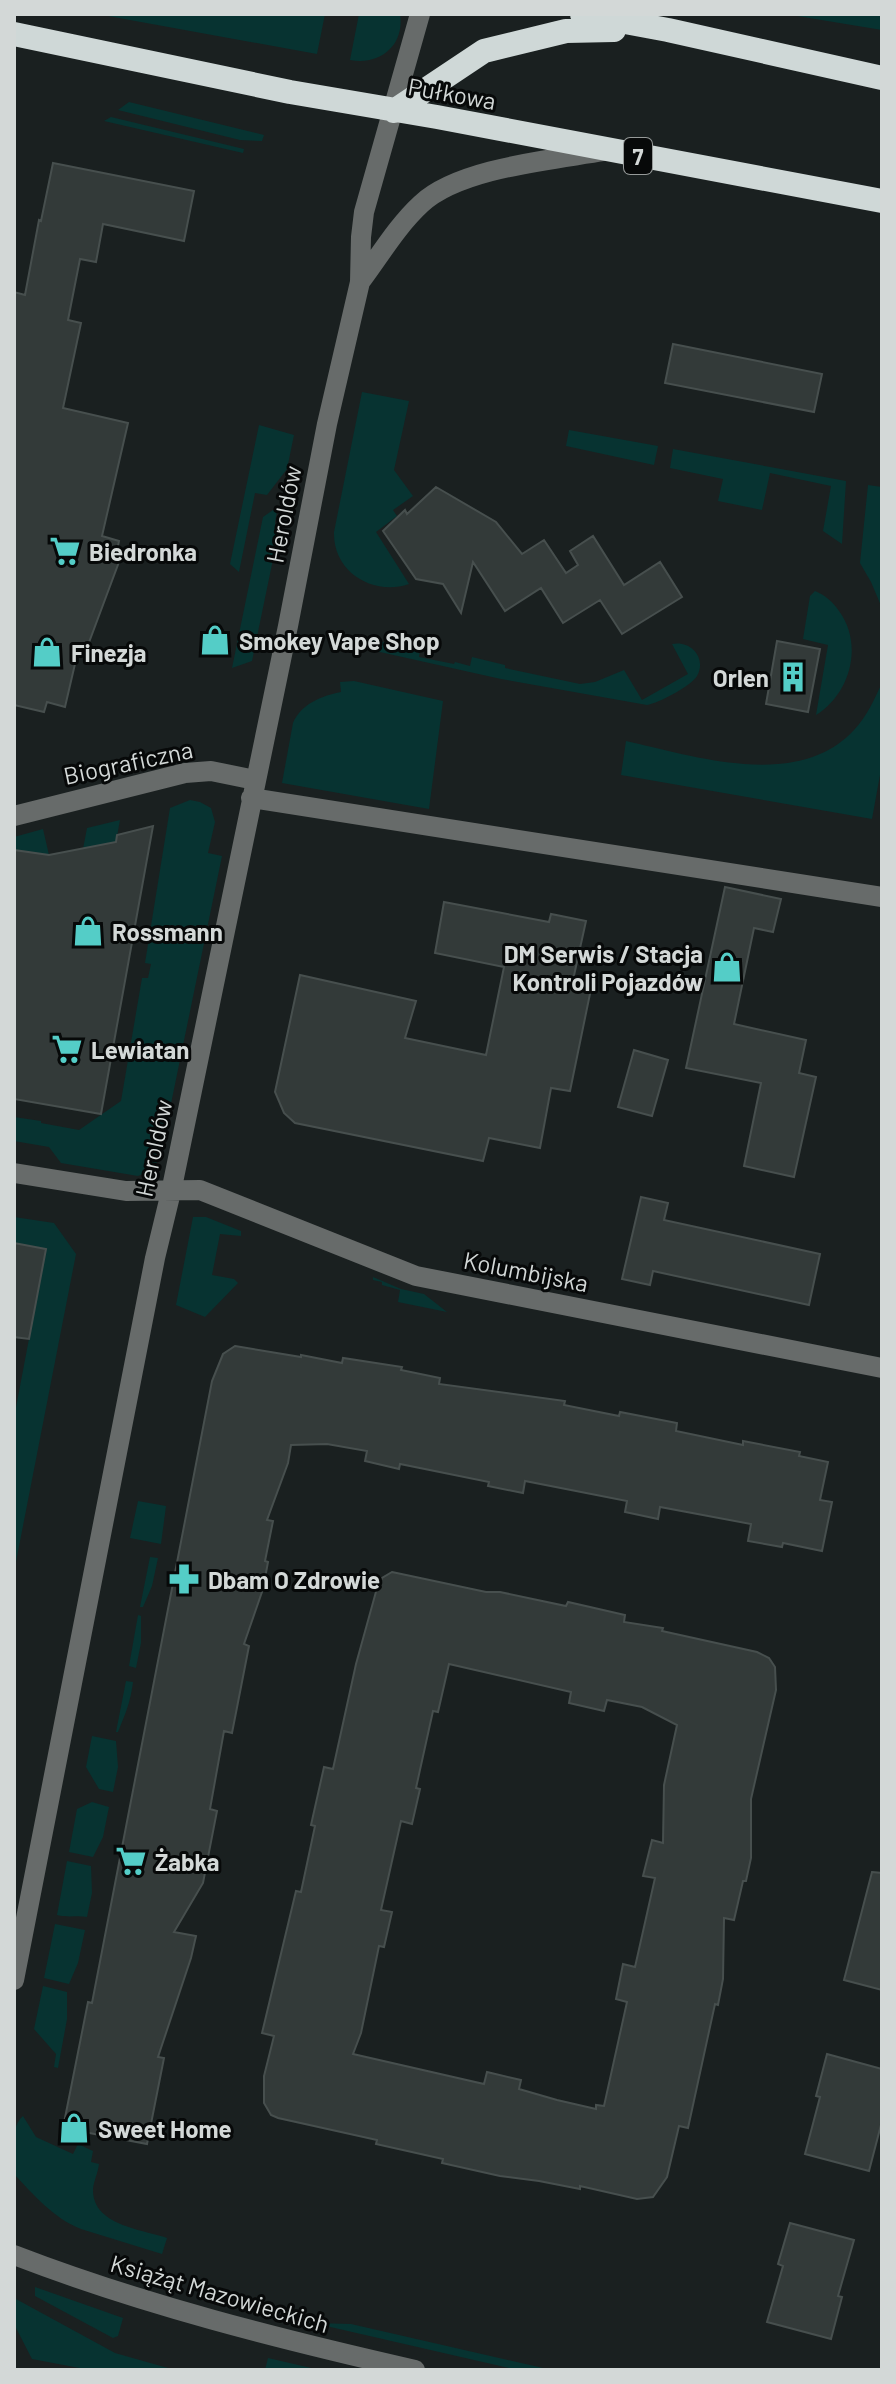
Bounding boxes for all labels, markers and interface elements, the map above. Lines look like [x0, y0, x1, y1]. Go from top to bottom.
street label: Pułkowa [406, 71, 498, 115]
road number: 7 [624, 138, 652, 174]
street label: Heroldów [259, 463, 307, 565]
supermarket icon: Biedronka [48, 534, 82, 568]
place label: Biedronka [89, 537, 197, 566]
shop icon: Smokey Vape Shop [198, 623, 232, 657]
place label: Smokey Vape Shop [239, 626, 440, 655]
shop icon: Finezja [30, 635, 64, 669]
place label: Finezja [71, 638, 147, 667]
building icon: Orlen [776, 660, 810, 694]
place label: Orlen [713, 663, 769, 692]
street label: Biograficzna [61, 734, 195, 790]
shop icon: Rossmann [71, 914, 105, 948]
place label: Rossmann [112, 917, 223, 946]
place label: DM Serwis / Stacja Kontroli Pojazdów [504, 939, 703, 996]
shop icon: DM Serwis / Stacja Kontroli Pojazdów [710, 950, 744, 984]
supermarket icon: Lewiatan [50, 1032, 84, 1066]
place label: Lewiatan [91, 1035, 189, 1064]
street label: Heroldów [129, 1097, 177, 1199]
street label: Kolumbijska [461, 1245, 591, 1297]
pharmacy icon: Dbam O Zdrowie [167, 1562, 201, 1596]
place label: Dbam O Zdrowie [208, 1565, 380, 1594]
supermarket icon: Żabka [114, 1844, 148, 1878]
place label: Żabka [155, 1847, 220, 1876]
shop icon: Sweet Home [57, 2111, 91, 2145]
place label: Sweet Home [98, 2114, 232, 2143]
street label: Książąt Mazowieckich [107, 2248, 333, 2338]

